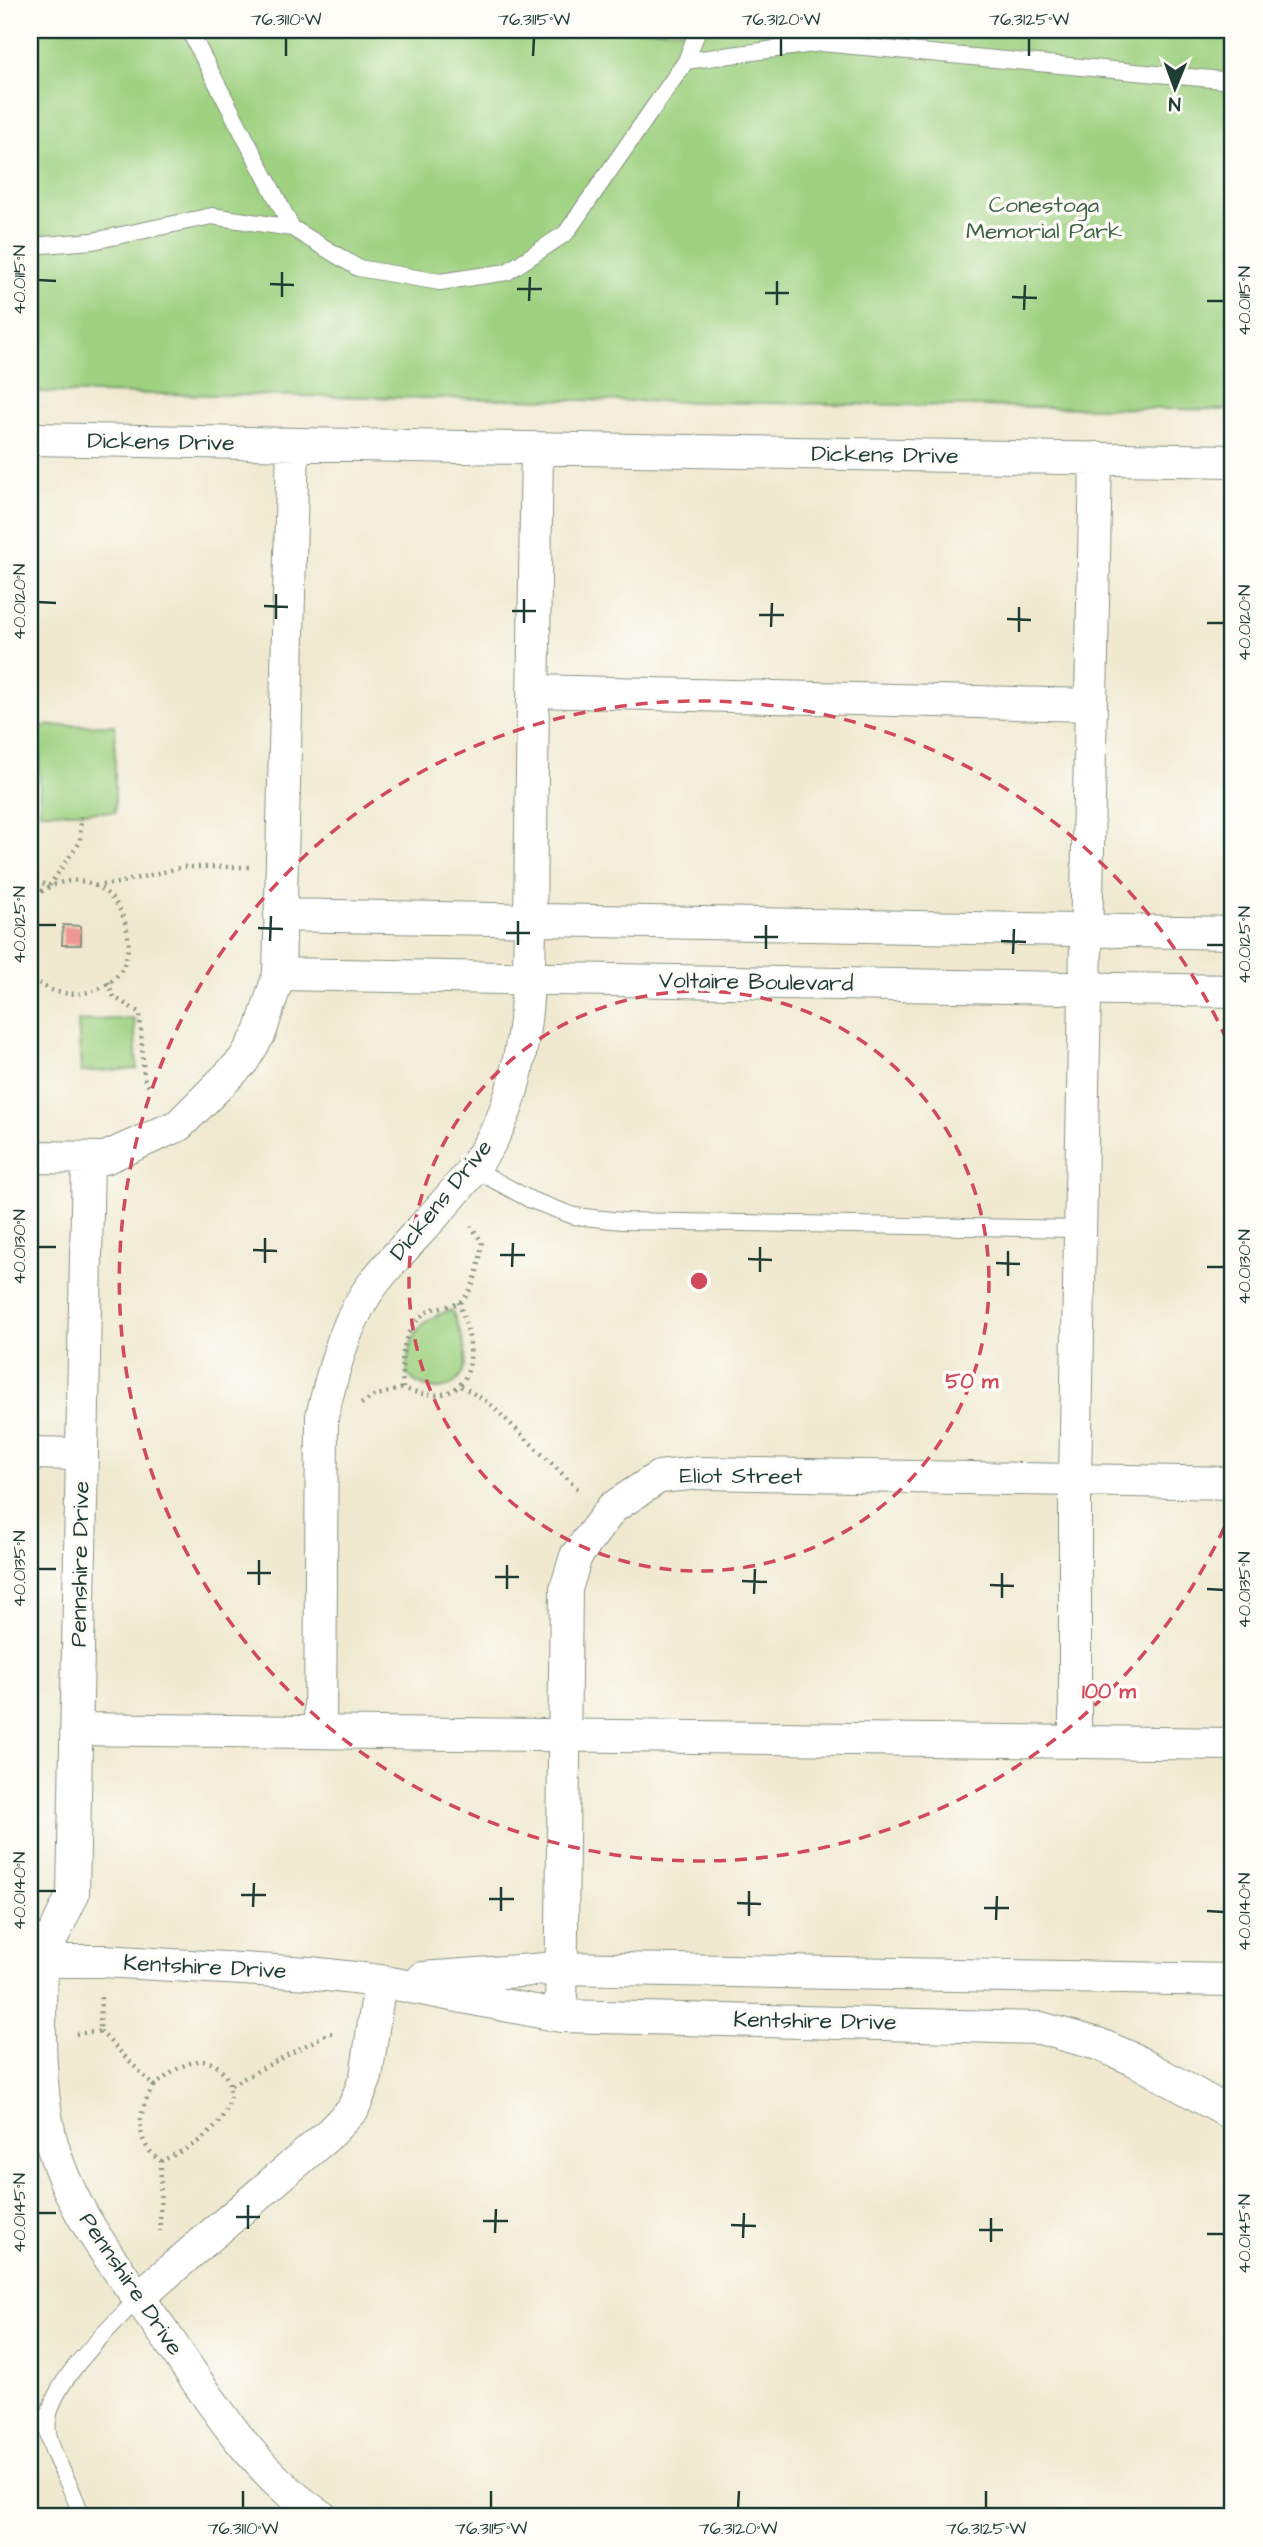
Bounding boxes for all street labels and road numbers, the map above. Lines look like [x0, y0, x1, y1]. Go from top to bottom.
street label: Dickens Drive [87, 425, 235, 459]
street label: Dickens Drive [811, 438, 959, 472]
street label: Voltaire Boulevard [658, 964, 854, 1000]
street label: Dickens Drive [382, 1133, 500, 1267]
street label: Eliot Street [679, 1460, 803, 1492]
street label: Pennshire Drive [63, 1481, 97, 1647]
street label: Kentshire Drive [123, 1947, 287, 1987]
street label: Kentshire Drive [733, 2004, 897, 2038]
street label: Pennshire Drive [71, 2206, 191, 2362]

